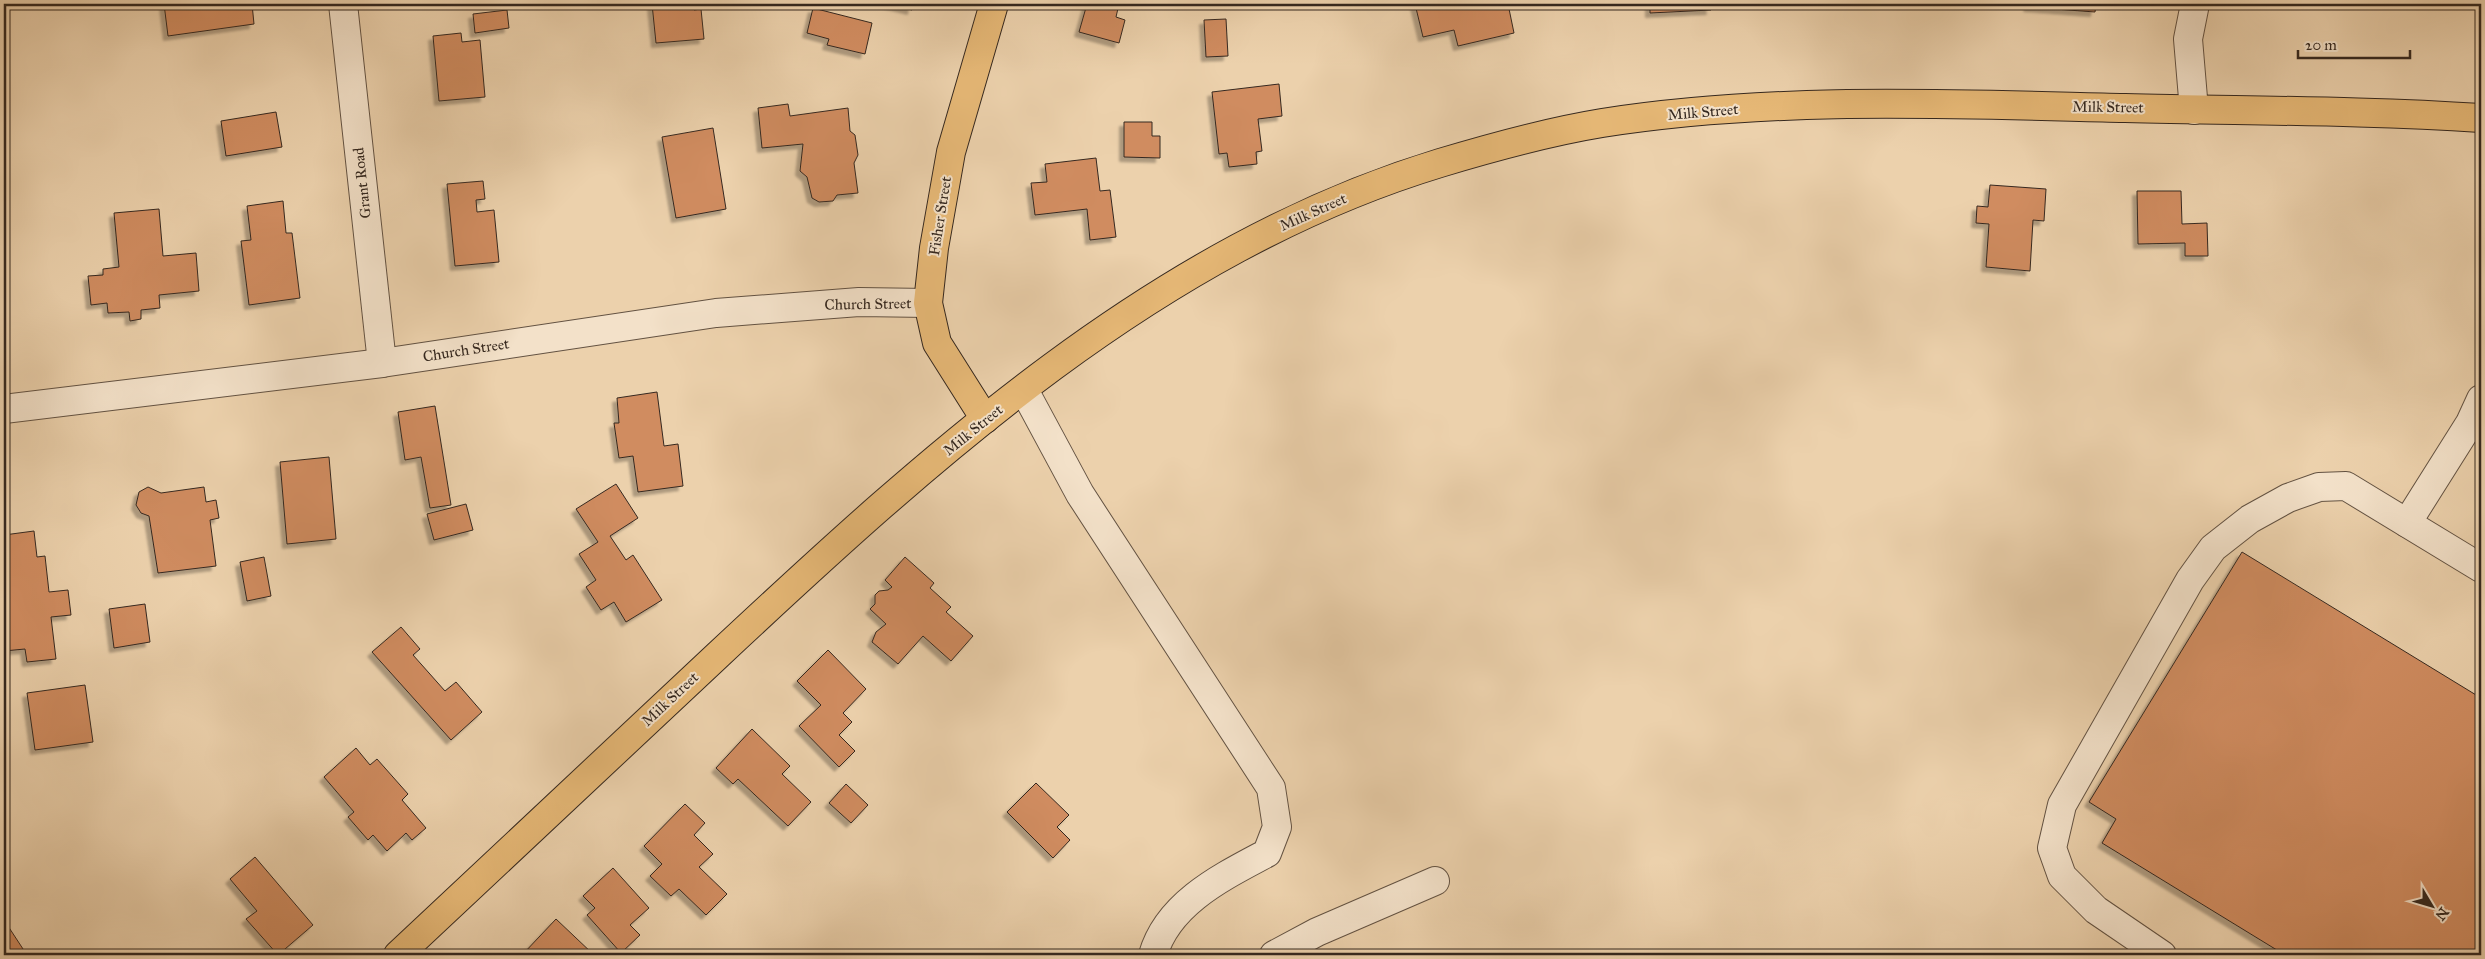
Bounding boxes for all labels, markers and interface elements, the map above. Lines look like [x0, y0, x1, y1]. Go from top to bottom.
scale bar [2298, 28, 2410, 60]
text: 20 m [2305, 36, 2337, 54]
street label: Milk Street [2072, 97, 2144, 117]
street label: Milk Street [1667, 100, 1740, 124]
street label: Grant Road [349, 146, 375, 219]
street label: Fisher Street [925, 174, 955, 257]
street label: Milk Street [1277, 189, 1350, 235]
street label: Church Street [824, 294, 912, 314]
street label: Church Street [422, 334, 511, 366]
street label: Milk Street [940, 400, 1007, 459]
street label: Milk Street [638, 668, 703, 730]
north arrow [2408, 882, 2458, 932]
text: N [2431, 904, 2452, 924]

